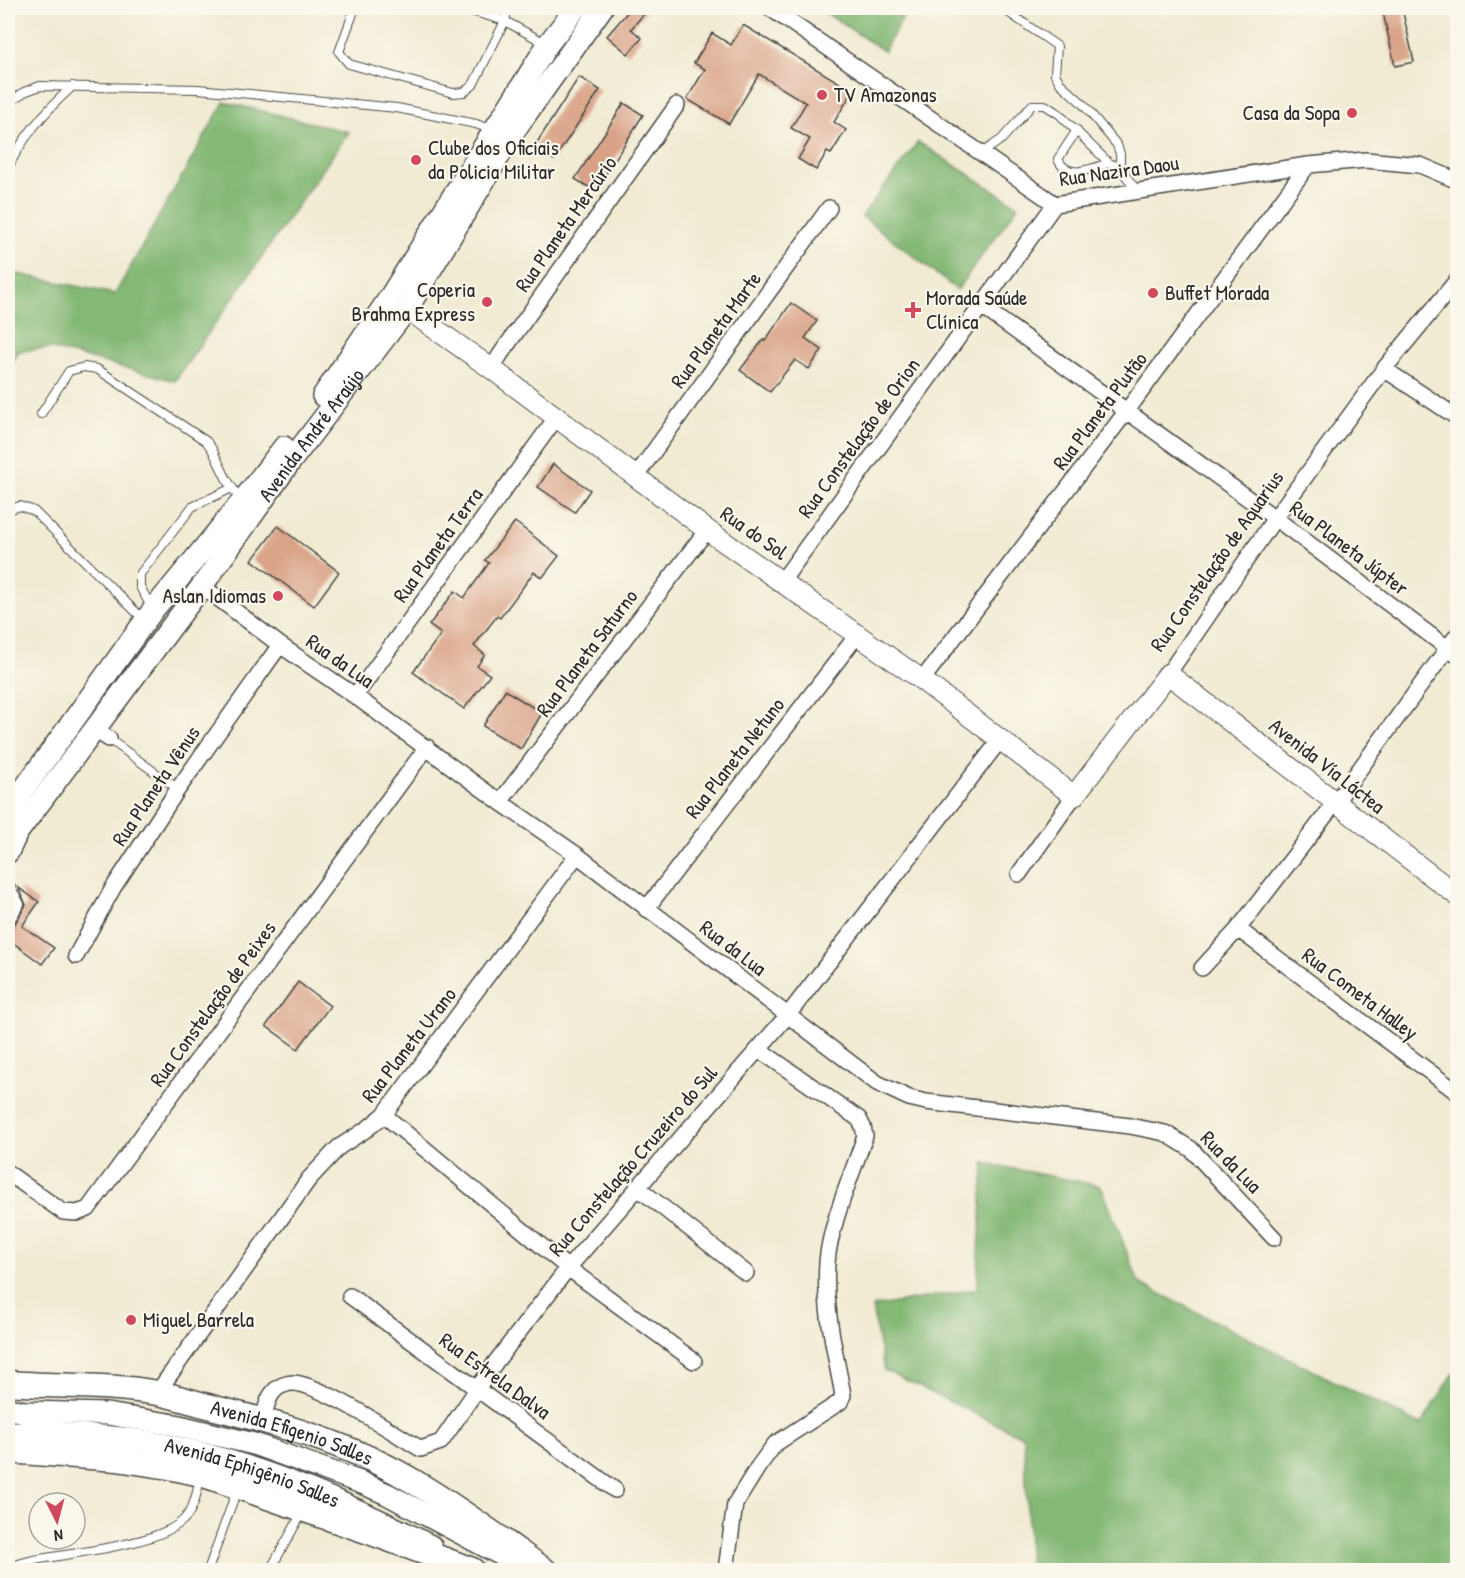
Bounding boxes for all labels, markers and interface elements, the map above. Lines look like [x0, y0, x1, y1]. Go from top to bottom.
place label: TV Amazonas [834, 80, 936, 109]
marker: TV Amazonas [815, 88, 829, 102]
place label: Casa da Sopa [1243, 98, 1340, 127]
marker: Casa da Sopa [1345, 106, 1359, 120]
place label: Clube dos Oficiais da Policia Militar [428, 133, 559, 186]
street label: Rua Nazira Daou [1057, 148, 1181, 193]
street label: Rua Planeta Mercúrio [508, 150, 623, 297]
marker: Clube dos Oficiais da Policia Militar [409, 153, 423, 167]
street label: Rua Planeta Marte [663, 266, 768, 394]
place label: Coperia Brahma Express [352, 275, 475, 328]
place label: Buffet Morada [1165, 278, 1269, 307]
place label: Morada Saúde Clínica [926, 283, 1027, 336]
marker: Buffet Morada [1146, 286, 1160, 300]
marker: Coperia Brahma Express [480, 295, 494, 309]
marker: Morada Saúde Clínica [904, 301, 922, 319]
street label: Rua Planeta Plutão [1046, 346, 1154, 476]
street label: Rua Constelação de Orion [791, 352, 927, 524]
street label: Avenida André Araújo [251, 362, 371, 507]
street label: Rua Constelação de Aquarius [1143, 464, 1290, 657]
street label: Rua Planeta Terra [386, 481, 489, 608]
street label: Rua Planeta Júpter [1284, 493, 1415, 602]
street label: Rua do Sol [715, 499, 794, 567]
place label: Aslan Idiomas [163, 581, 266, 610]
street label: Rua Planeta Saturno [529, 583, 644, 722]
marker: Aslan Idiomas [271, 589, 285, 603]
street label: Rua da Lua [301, 627, 380, 694]
street label: Rua Planeta Netuno [678, 691, 791, 824]
street label: Avenida Vía Láctea [1263, 711, 1391, 820]
street label: Rua Planeta Vênus [105, 720, 207, 852]
street label: Rua da Lua [694, 913, 773, 982]
street label: Rua Constelação de Peixes [143, 915, 283, 1092]
street label: Rua Cometa Halley [1296, 940, 1424, 1047]
street label: Rua Planeta Urano [354, 981, 463, 1108]
street label: Rua Constelação Cruzeiro do Sul [542, 1059, 724, 1262]
street label: Rua da Lua [1194, 1124, 1268, 1199]
place label: Miguel Barrela [143, 1305, 254, 1334]
marker: Miguel Barrela [124, 1313, 138, 1327]
street label: Rua Estrela Dalva [434, 1325, 557, 1426]
street label: Avenida Efigenio Salles [208, 1393, 378, 1472]
street label: Avenida Ephigênio Salles [162, 1430, 344, 1514]
north arrow [27, 1491, 87, 1551]
text: N [53, 1525, 64, 1547]

